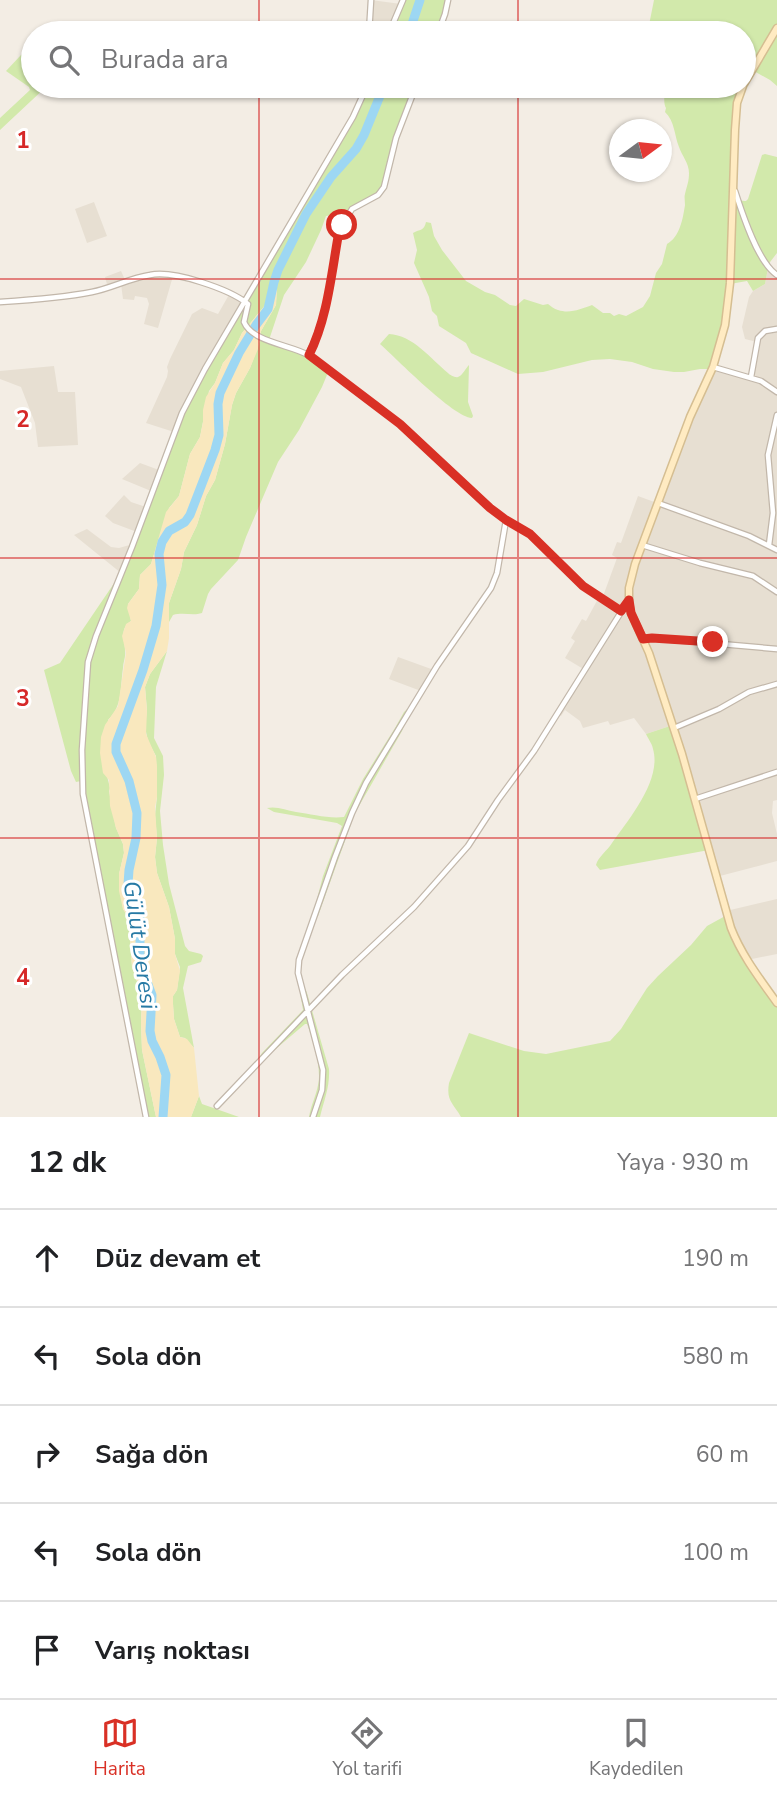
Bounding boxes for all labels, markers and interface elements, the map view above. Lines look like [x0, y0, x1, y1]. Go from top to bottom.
search box [21, 21, 756, 98]
icon: search [45, 41, 83, 79]
text: Burada ara [101, 42, 228, 77]
north arrow [609, 119, 672, 182]
text: 1 [16, 125, 30, 156]
route start [326, 209, 357, 240]
text: 2 [16, 404, 30, 435]
route end [697, 626, 728, 657]
text: 3 [16, 683, 30, 714]
water label: Gülüt Deresi [116, 879, 164, 1012]
text: 4 [16, 962, 30, 993]
text: 12 dk [28, 1142, 106, 1183]
text: Yaya · 930 m [617, 1147, 749, 1178]
icon: ahead [28, 1239, 66, 1277]
text: Düz devam et [95, 1241, 260, 1276]
text: 190 m [682, 1243, 749, 1274]
icon: left [28, 1337, 66, 1375]
text: Sola dön [95, 1339, 202, 1374]
text: 580 m [682, 1341, 749, 1372]
icon: right [28, 1435, 66, 1473]
text: Sağa dön [95, 1437, 208, 1472]
text: 60 m [696, 1439, 749, 1470]
icon: left [28, 1533, 66, 1571]
text: Sola dön [95, 1535, 202, 1570]
text: 100 m [682, 1537, 749, 1568]
icon: arrive [28, 1631, 66, 1669]
text: Varış noktası [95, 1633, 250, 1668]
tab: Harita [93, 1714, 146, 1782]
tab: Yol tarifi [333, 1714, 402, 1782]
tab: Kaydedilen [589, 1714, 684, 1782]

